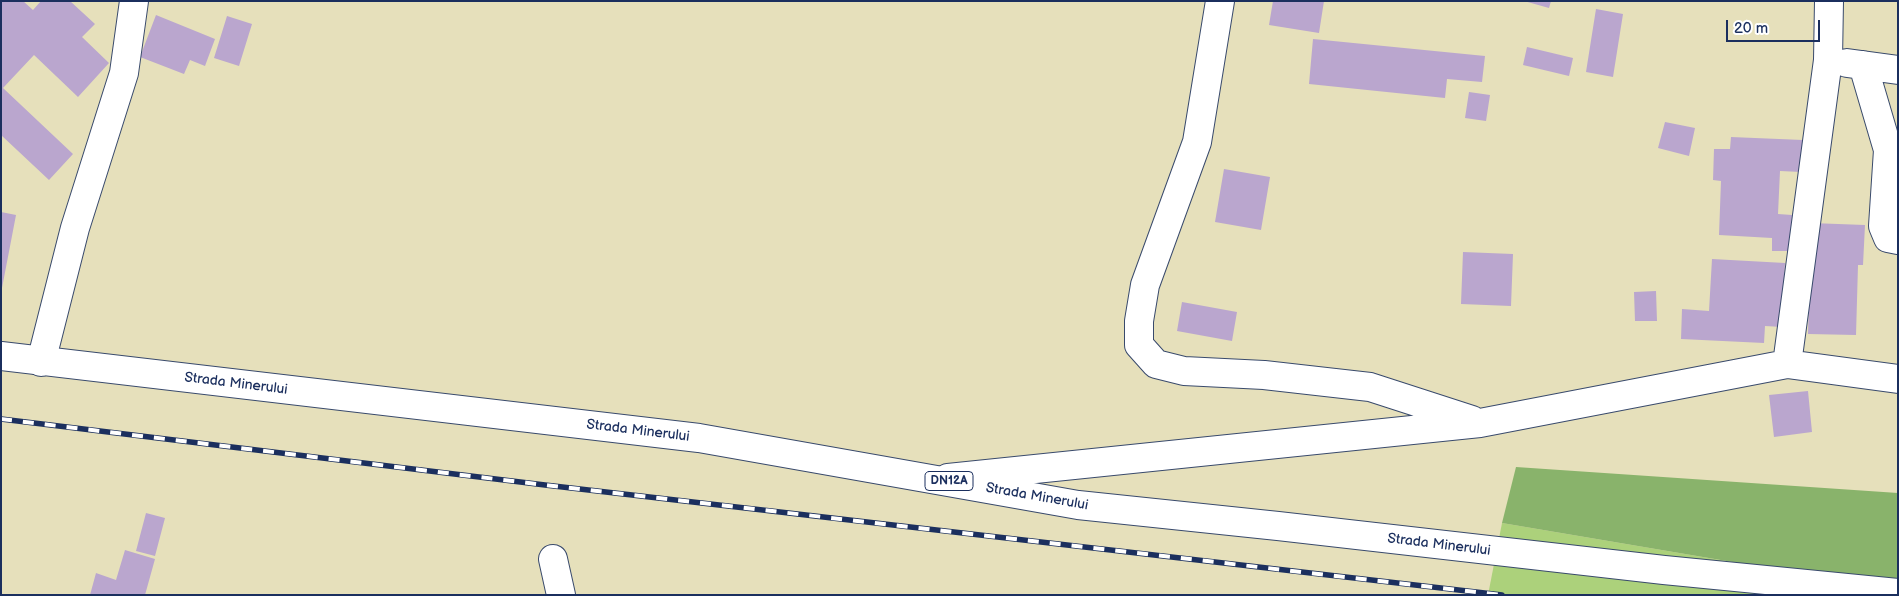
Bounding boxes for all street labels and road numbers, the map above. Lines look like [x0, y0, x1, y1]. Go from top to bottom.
street label: Strada Minerului [183, 369, 289, 399]
street label: Strada Minerului [585, 416, 691, 446]
road number: DN12A [925, 472, 973, 491]
street label: Strada Minerului [984, 480, 1090, 514]
street label: Strada Minerului [1386, 530, 1492, 560]

